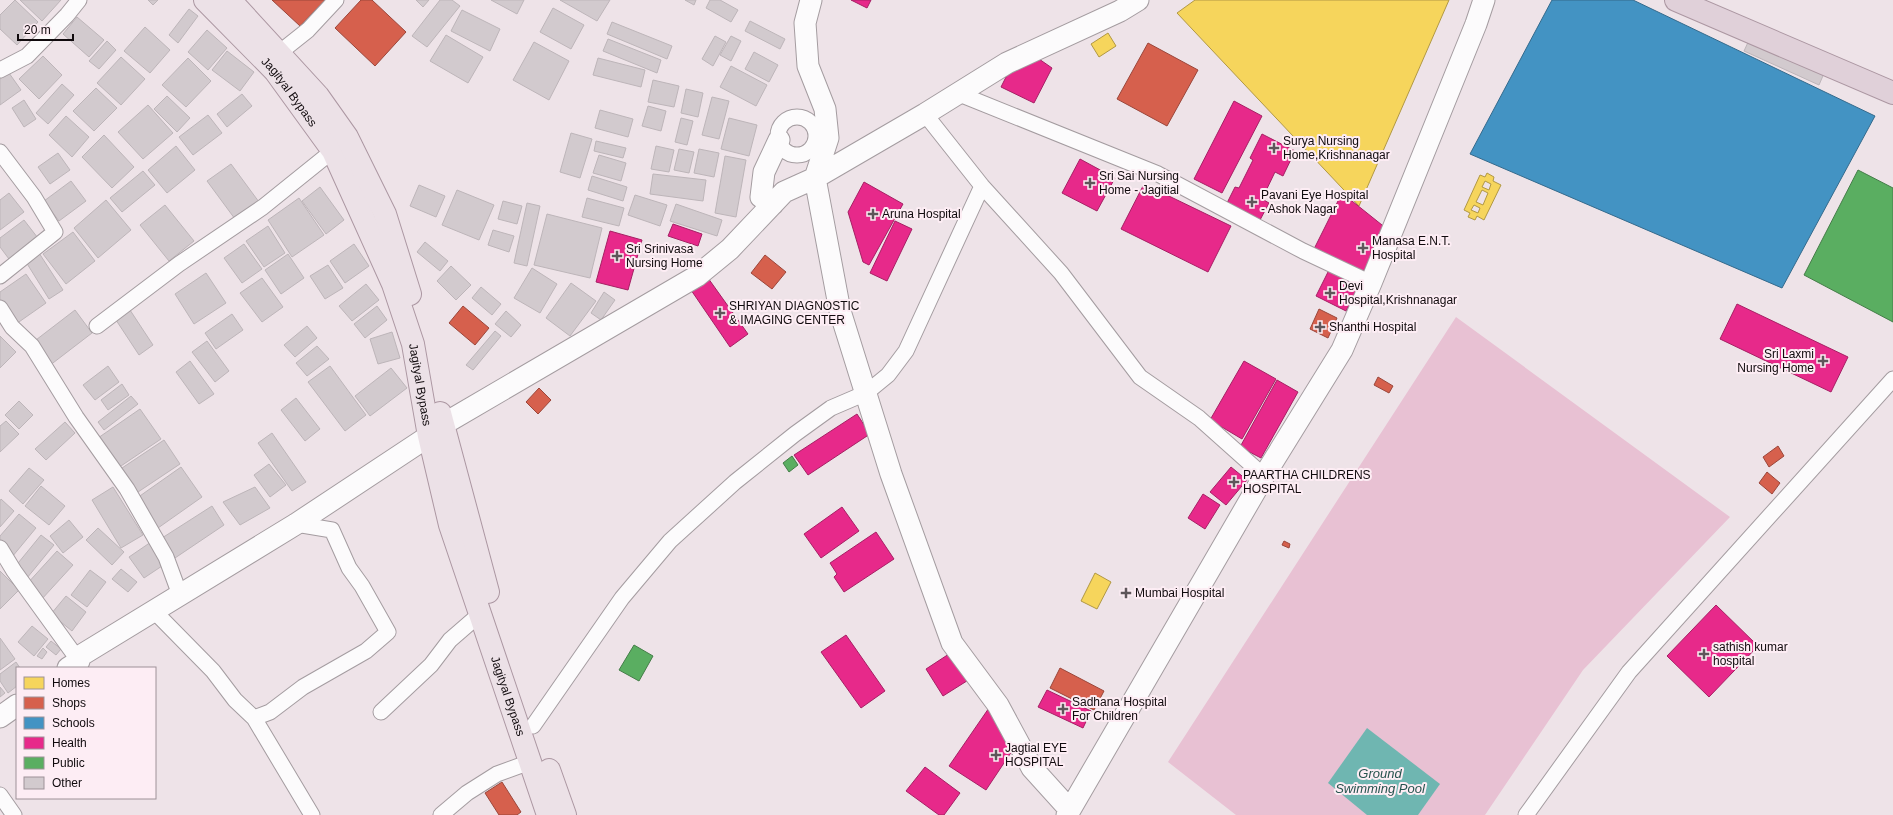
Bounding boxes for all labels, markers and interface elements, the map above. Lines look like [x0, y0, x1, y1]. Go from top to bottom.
scale bar [18, 16, 73, 42]
text: 20 m [24, 23, 51, 37]
street label: Jagityal Bypass [258, 54, 320, 129]
place label: Surya Nursing Home,Krishnanagar [1283, 134, 1390, 162]
marker: Surya Nursing Home,Krishnanagar [1268, 142, 1280, 154]
place label: Sri Sai Nursing Home - Jagitial [1099, 169, 1179, 197]
marker: Sri Sai Nursing Home - Jagitial [1084, 177, 1096, 189]
place label: Pavani Eye Hospital - Ashok Nagar [1261, 188, 1368, 216]
marker: Pavani Eye Hospital - Ashok Nagar [1246, 196, 1258, 208]
place label: Aruna Hospital [882, 207, 961, 221]
marker: Aruna Hospital [867, 208, 879, 220]
place label: Manasa E.N.T. Hospital [1372, 234, 1451, 262]
place label: Sri Srinivasa Nursing Home [626, 242, 703, 270]
marker: Manasa E.N.T. Hospital [1357, 242, 1369, 254]
marker: Sri Srinivasa Nursing Home [611, 250, 623, 262]
place label: Devi Hospital,Krishnanagar [1339, 279, 1457, 307]
marker: Devi Hospital,Krishnanagar [1324, 287, 1336, 299]
place label: SHRIYAN DIAGNOSTIC & IMAGING CENTER [729, 299, 860, 327]
marker: SHRIYAN DIAGNOSTIC & IMAGING CENTER [714, 307, 726, 319]
place label: Shanthi Hospital [1329, 320, 1416, 334]
marker: Shanthi Hospital [1314, 321, 1326, 333]
street label: Jagityal Bypass [406, 342, 434, 427]
place label: Sri Laxmi Nursing Home [1737, 347, 1814, 375]
marker: Sri Laxmi Nursing Home [1817, 355, 1829, 367]
place label: PAARTHA CHILDRENS HOSPITAL [1243, 468, 1371, 496]
marker: PAARTHA CHILDRENS HOSPITAL [1228, 476, 1240, 488]
place label: Mumbai Hospital [1135, 586, 1224, 600]
marker: Mumbai Hospital [1120, 587, 1132, 599]
place label: sathish kumar hospital [1713, 640, 1788, 668]
marker: sathish kumar hospital [1698, 648, 1710, 660]
street label: Jagityal Bypass [488, 654, 528, 738]
legend [16, 667, 156, 799]
text: Homes [52, 676, 90, 690]
place label: Sadhana Hospital For Children [1072, 695, 1167, 723]
text: Shops [52, 696, 86, 710]
marker: Sadhana Hospital For Children [1057, 703, 1069, 715]
text: Schools [52, 716, 95, 730]
text: Health [52, 736, 87, 750]
place label: Jagtial EYE HOSPITAL [1005, 741, 1067, 769]
marker: Jagtial EYE HOSPITAL [990, 749, 1002, 761]
text: Public [52, 756, 85, 770]
water label: Ground Swimming Pool [1335, 766, 1426, 796]
text: Other [52, 776, 82, 790]

